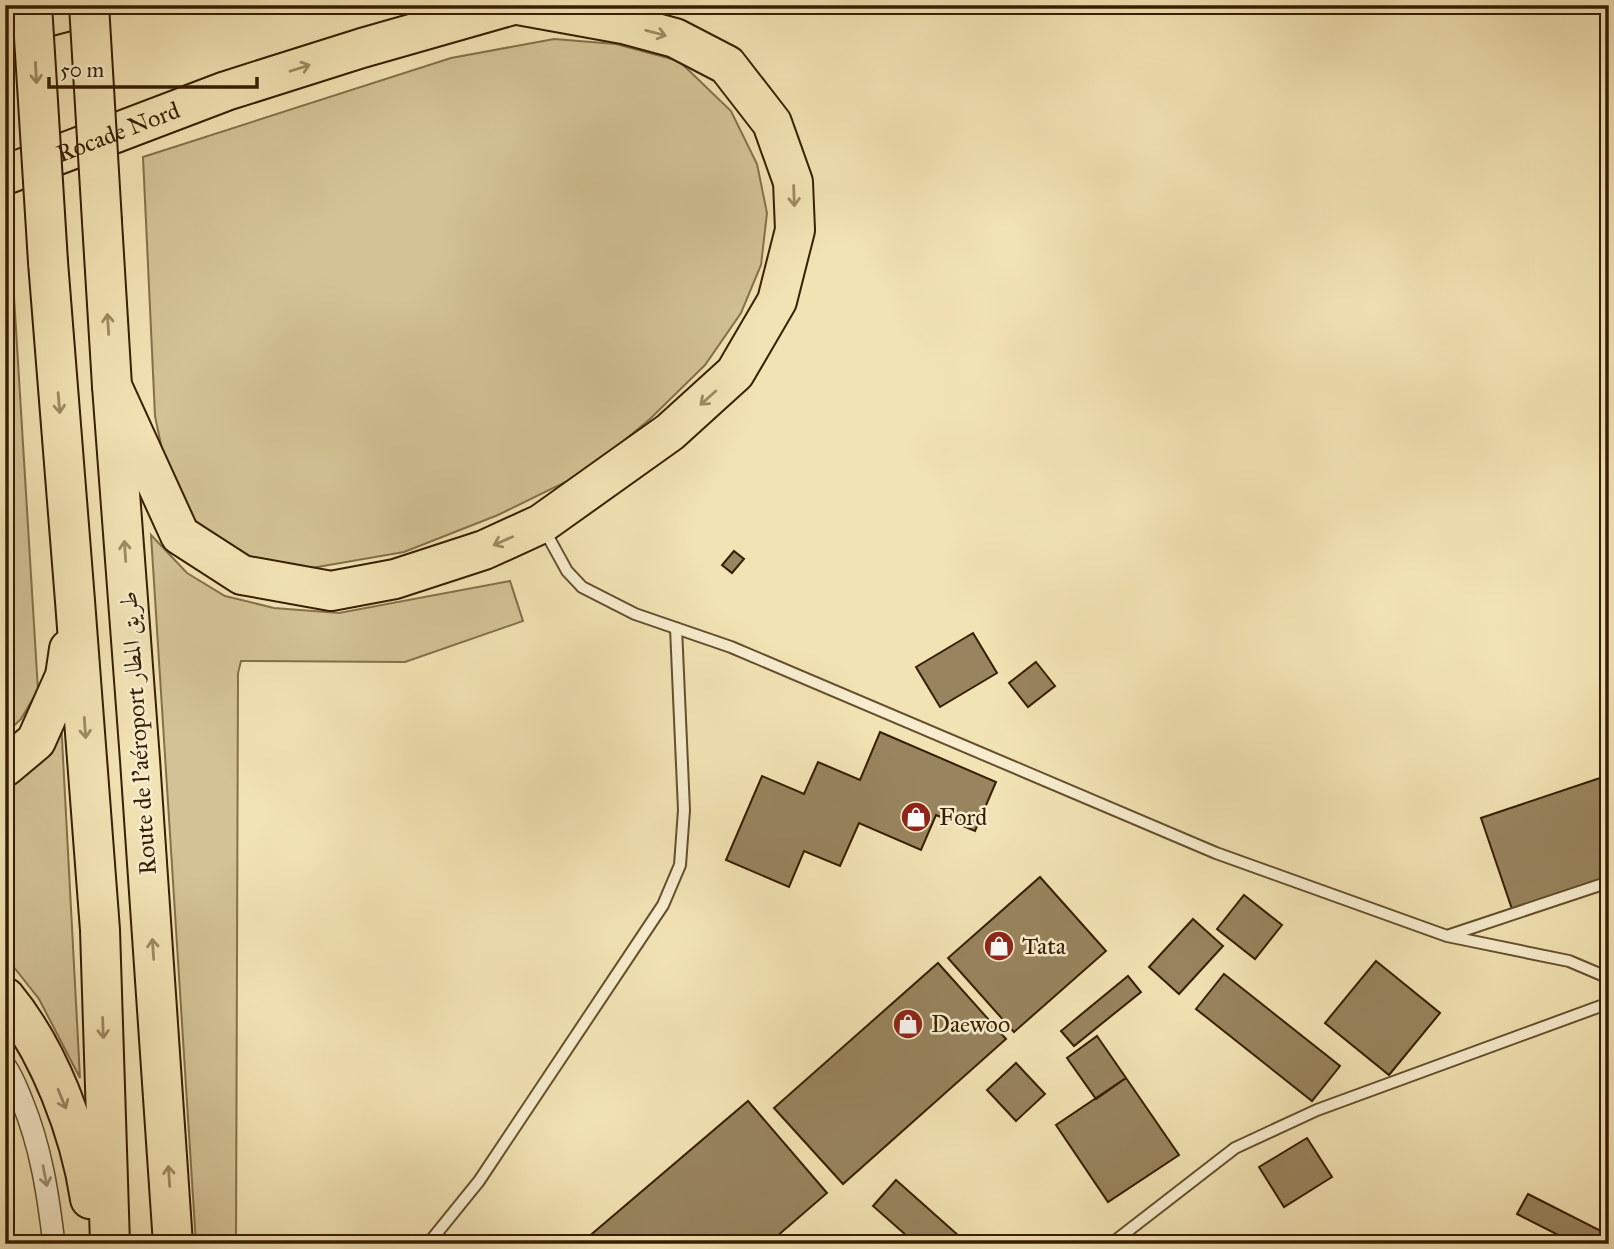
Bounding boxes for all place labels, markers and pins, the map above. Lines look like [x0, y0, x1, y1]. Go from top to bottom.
shop icon: Ford [899, 800, 933, 834]
place label: Ford [939, 802, 987, 832]
shop icon: Tata [982, 929, 1016, 963]
place label: Tata [1022, 931, 1067, 961]
shop icon: Daewoo [891, 1007, 925, 1041]
place label: Daewoo [931, 1009, 1010, 1039]

